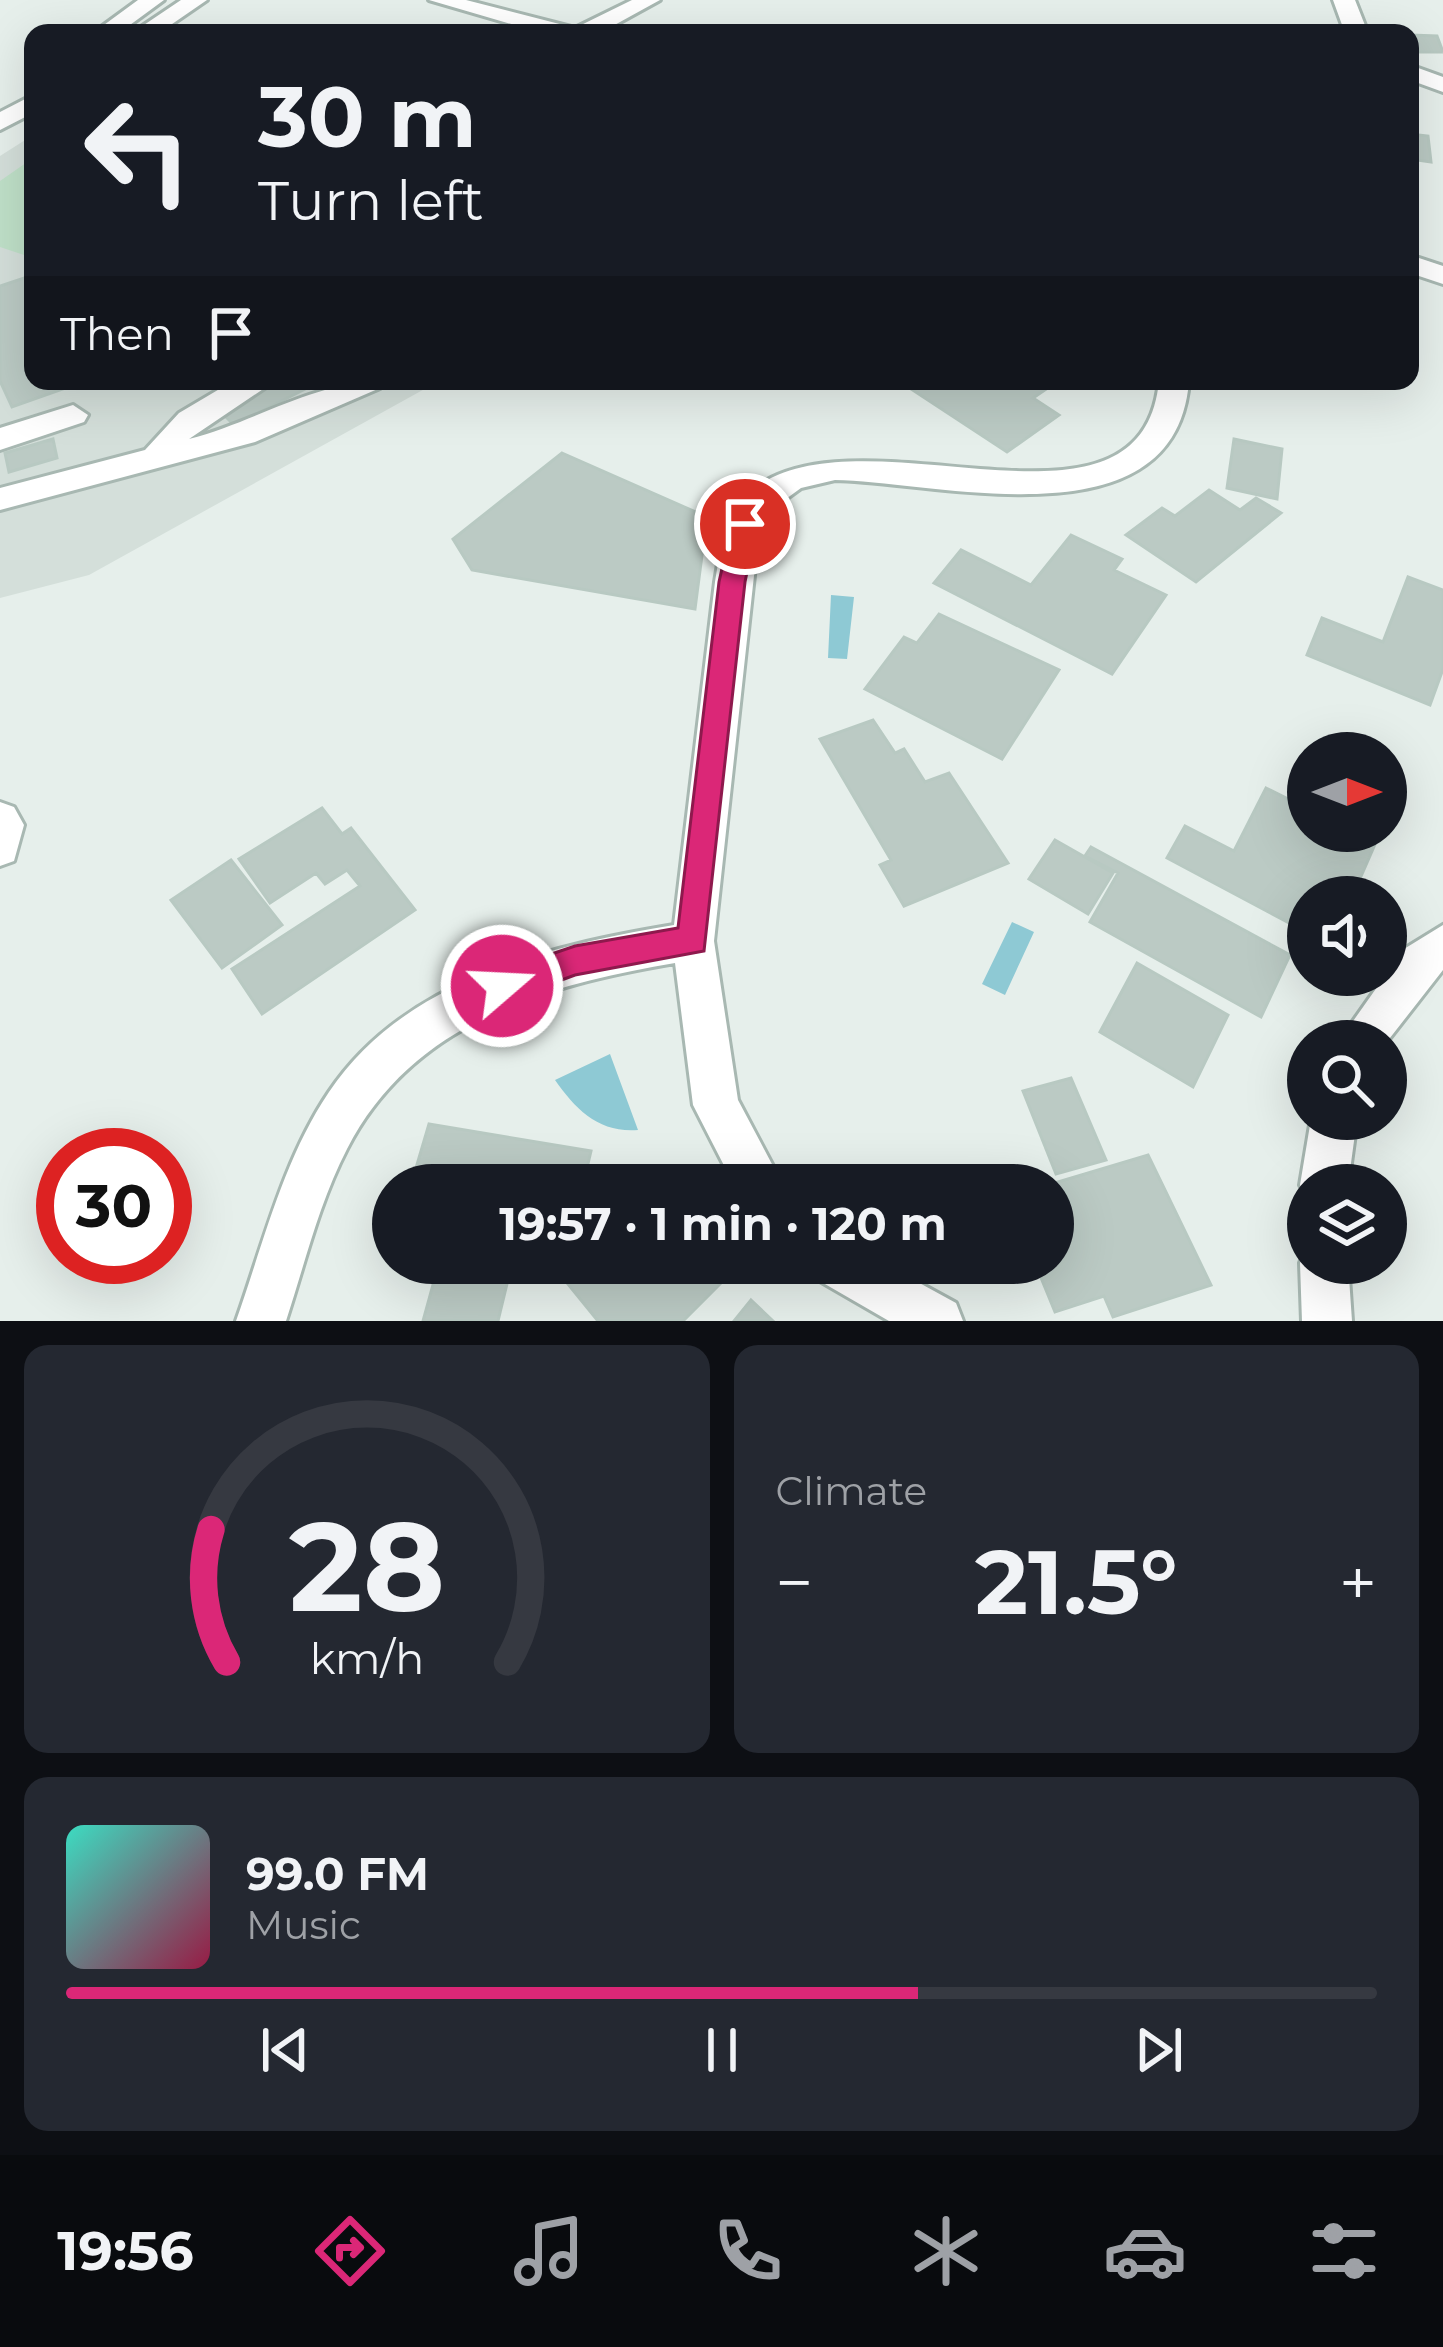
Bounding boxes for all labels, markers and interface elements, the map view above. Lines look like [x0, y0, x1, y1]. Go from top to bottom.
text: 30 m [258, 66, 477, 168]
icon: left [60, 72, 216, 228]
text: Turn left [258, 168, 484, 234]
icon: arrive [198, 300, 264, 366]
text: Then [60, 306, 174, 361]
pin [694, 473, 796, 575]
icon: arrive [712, 491, 778, 557]
north arrow [1287, 732, 1407, 852]
map controls [1287, 732, 1407, 1284]
button: sound [1287, 876, 1407, 996]
position arrow [439, 923, 565, 1049]
button: search [1287, 1020, 1407, 1140]
speed limit sign: 30 [36, 1128, 192, 1284]
button: layers [1287, 1164, 1407, 1284]
text: 19:57 · 1 min · 120 m [499, 1196, 947, 1251]
text: Climate [776, 1467, 927, 1515]
text: 28 [289, 1490, 445, 1642]
text: 21.5° [975, 1527, 1178, 1637]
text: − [776, 1542, 813, 1623]
text: + [1339, 1542, 1377, 1623]
text: km/h [310, 1632, 424, 1685]
text: 99.0 FM [246, 1846, 429, 1901]
text: Music [246, 1901, 361, 1949]
icon: previous [252, 2017, 318, 2083]
icon: pause [689, 2017, 755, 2083]
icon: next [1126, 2017, 1192, 2083]
icon: directions [308, 2209, 392, 2293]
icon: music [507, 2209, 591, 2293]
icon: phone [706, 2209, 790, 2293]
icon: climate [904, 2209, 988, 2293]
icon: car [1103, 2209, 1187, 2293]
icon: filters [1302, 2209, 1386, 2293]
text: 19:56 [57, 2218, 194, 2284]

